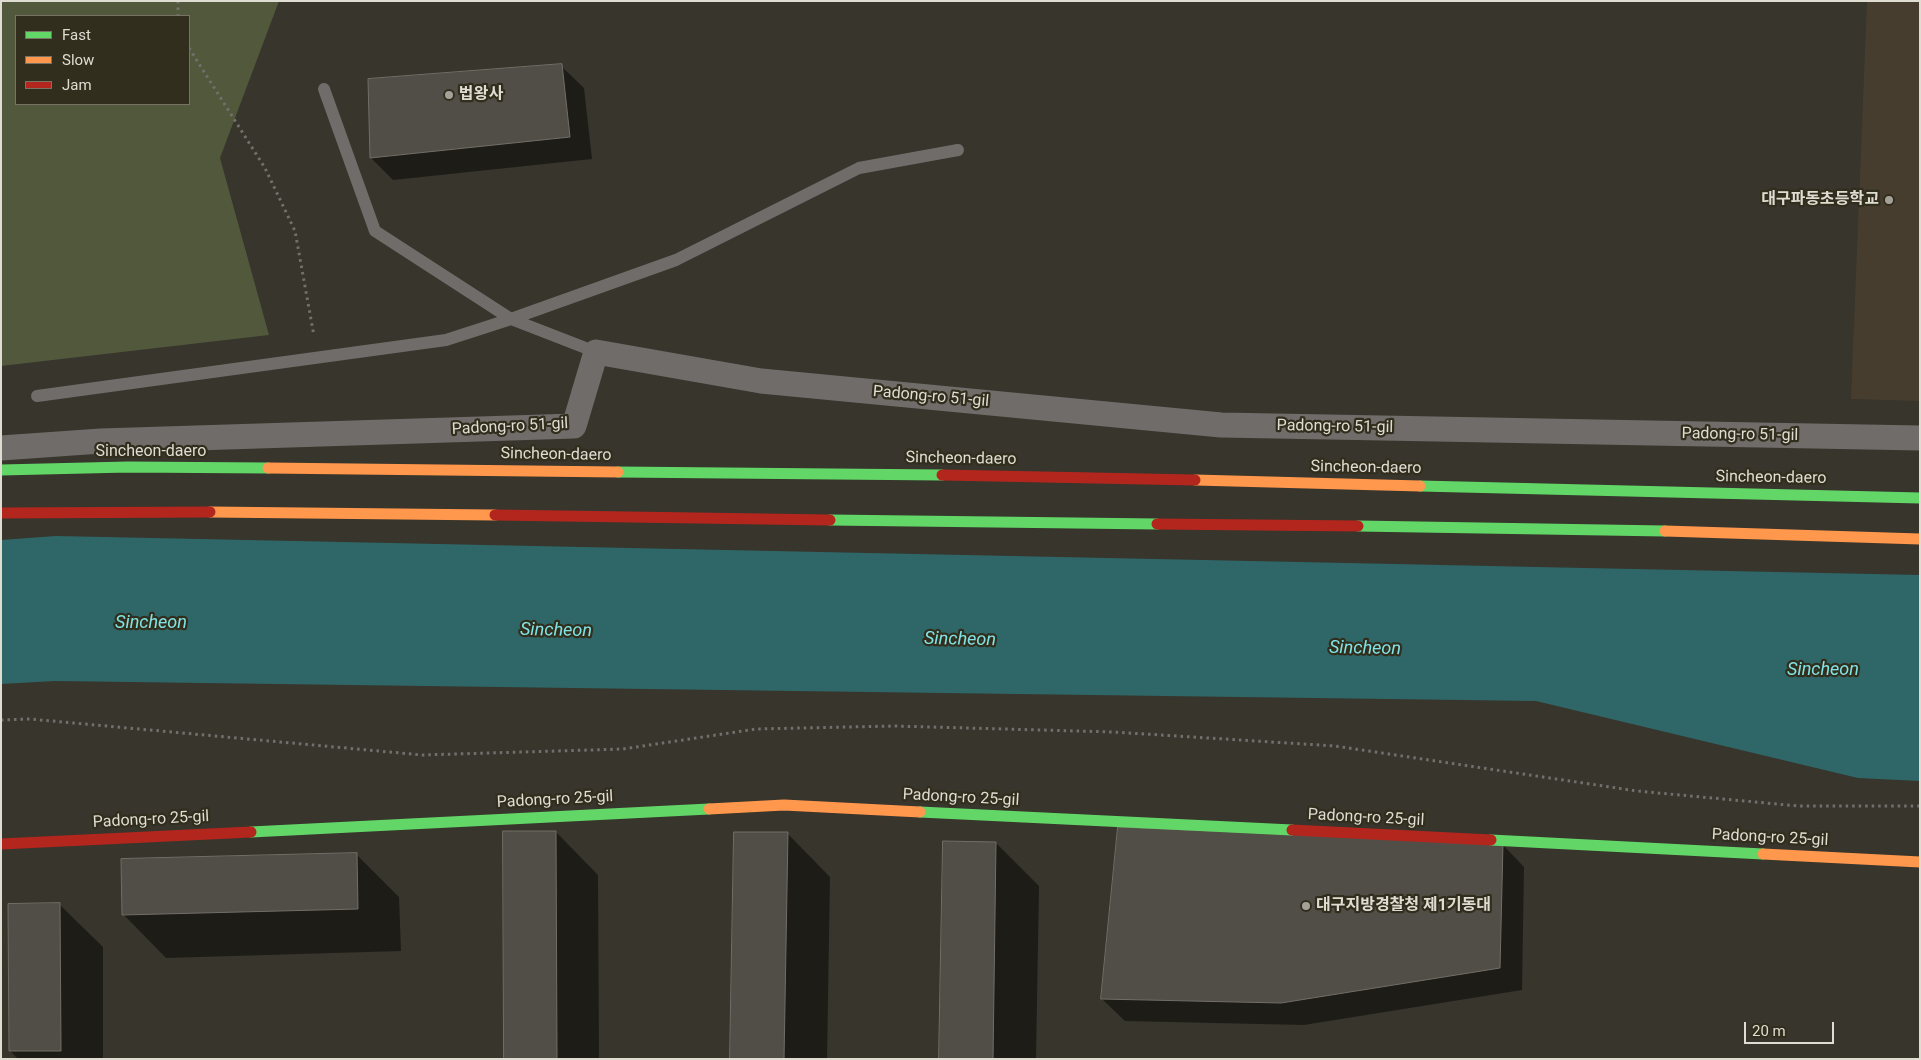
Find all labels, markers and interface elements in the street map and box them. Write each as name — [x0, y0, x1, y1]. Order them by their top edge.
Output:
legend — [15, 15, 190, 105]
text: Fast — [62, 26, 91, 44]
text: Slow — [62, 51, 94, 69]
text: Jam — [62, 76, 92, 94]
place label: 법왕사 — [459, 85, 503, 105]
marker: 법왕사 — [443, 89, 455, 101]
place label: 대구파동초등학교 — [1761, 190, 1879, 210]
marker: 대구파동초등학교 — [1883, 194, 1895, 206]
street label: Padong-ro 51-gil — [872, 382, 990, 412]
street label: Padong-ro 51-gil — [451, 414, 569, 440]
street label: Padong-ro 51-gil — [1277, 416, 1393, 438]
street label: Padong-ro 51-gil — [1682, 424, 1798, 446]
street label: Sincheon-daero — [96, 442, 206, 462]
street label: Sincheon-daero — [500, 444, 612, 466]
street label: Sincheon-daero — [905, 448, 1017, 470]
street label: Sincheon-daero — [1310, 457, 1422, 479]
street label: Sincheon-daero — [1715, 467, 1827, 489]
water label: Sincheon — [115, 612, 187, 634]
water label: Sincheon — [520, 620, 592, 642]
water label: Sincheon — [924, 629, 996, 651]
water label: Sincheon — [1329, 638, 1401, 660]
water label: Sincheon — [1787, 659, 1859, 681]
street label: Padong-ro 25-gil — [902, 785, 1020, 811]
street label: Padong-ro 25-gil — [496, 787, 614, 813]
street label: Padong-ro 25-gil — [1307, 805, 1425, 831]
street label: Padong-ro 25-gil — [92, 807, 210, 833]
street label: Padong-ro 25-gil — [1711, 825, 1829, 851]
place label: 대구지방경찰청 제1기동대 — [1316, 896, 1491, 916]
marker: 대구지방경찰청 제1기동대 — [1300, 900, 1312, 912]
scale bar — [1746, 1012, 1836, 1044]
text: 20 m — [1752, 1022, 1786, 1040]

